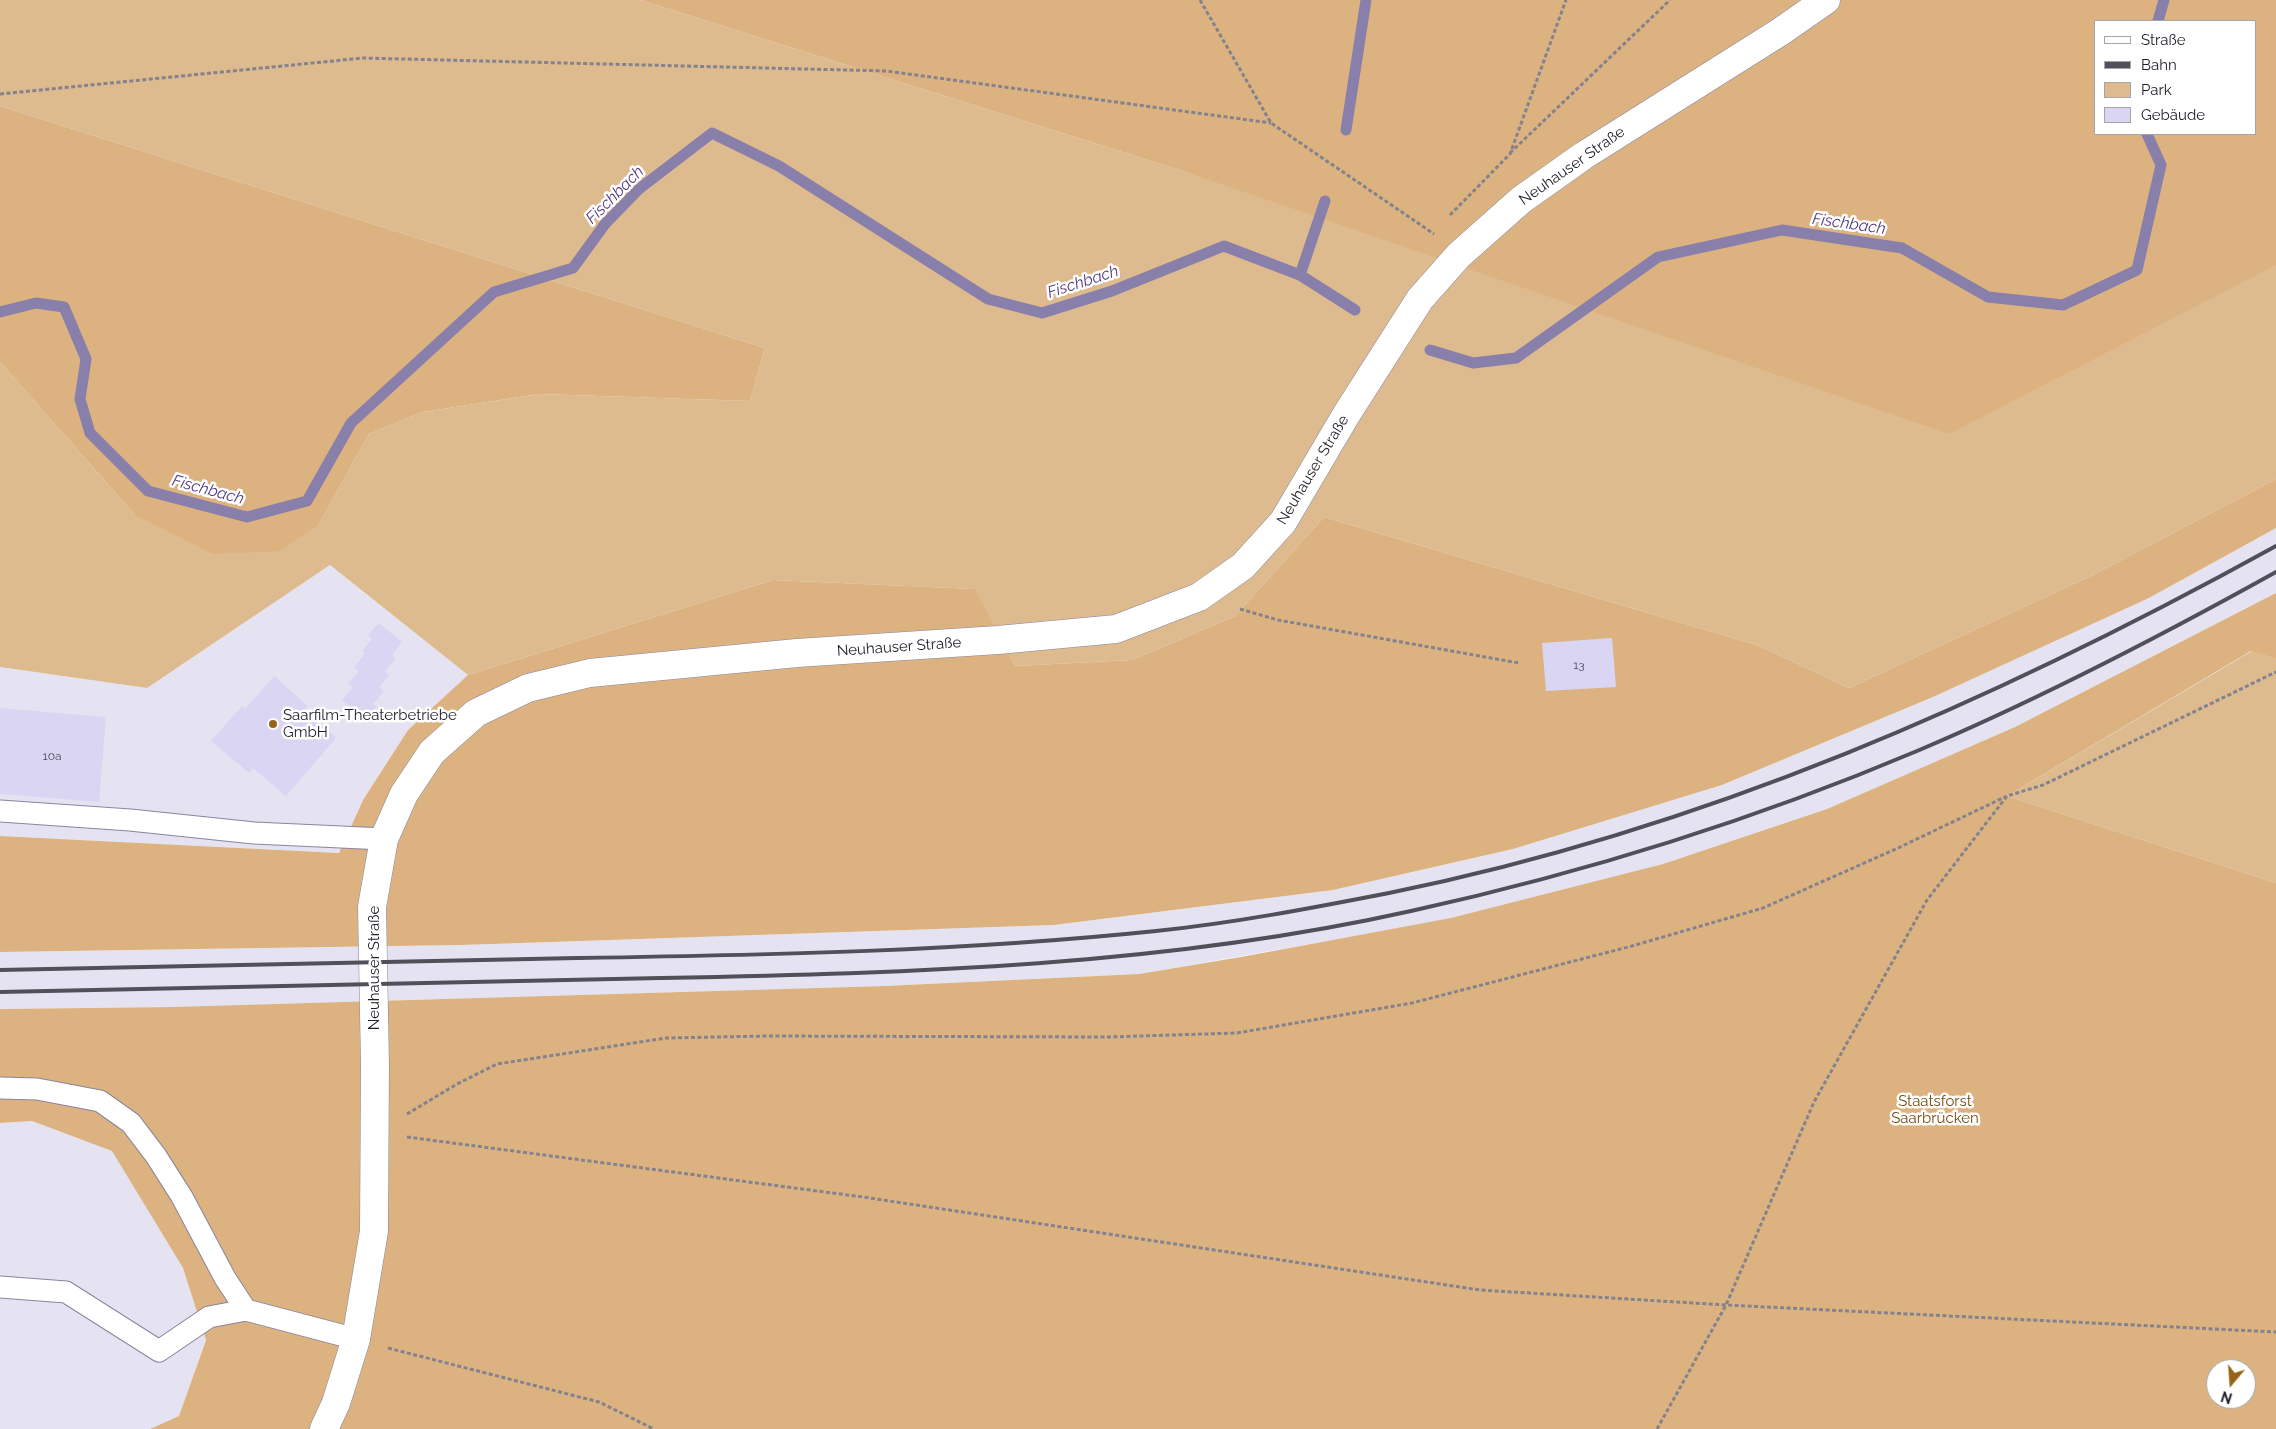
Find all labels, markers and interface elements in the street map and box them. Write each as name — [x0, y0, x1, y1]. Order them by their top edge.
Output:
legend — [2094, 20, 2256, 135]
text: Straße — [2141, 31, 2185, 49]
text: Bahn — [2141, 56, 2177, 74]
text: Park — [2141, 81, 2172, 99]
text: Gebäude — [2141, 106, 2205, 124]
street label: Neuhauser Straße — [1516, 123, 1628, 209]
water label: Fischbach — [582, 162, 648, 228]
water label: Fischbach — [1811, 209, 1887, 239]
water label: Fischbach — [1045, 261, 1121, 303]
street label: Neuhauser Straße — [1273, 412, 1353, 528]
water label: Fischbach — [170, 471, 246, 509]
street label: Neuhauser Straße — [836, 634, 962, 660]
house number: 13 — [1573, 658, 1585, 672]
place label: Saarfilm-Theaterbetriebe GmbH — [283, 706, 457, 741]
marker: Saarfilm-Theaterbetriebe GmbH — [267, 718, 279, 730]
house number: 10a — [42, 749, 62, 763]
street label: Neuhauser Straße — [365, 906, 383, 1030]
park label: Staatsforst Saarbrücken — [1891, 1092, 1979, 1127]
north arrow — [2206, 1359, 2256, 1409]
text: N — [2219, 1388, 2234, 1407]

